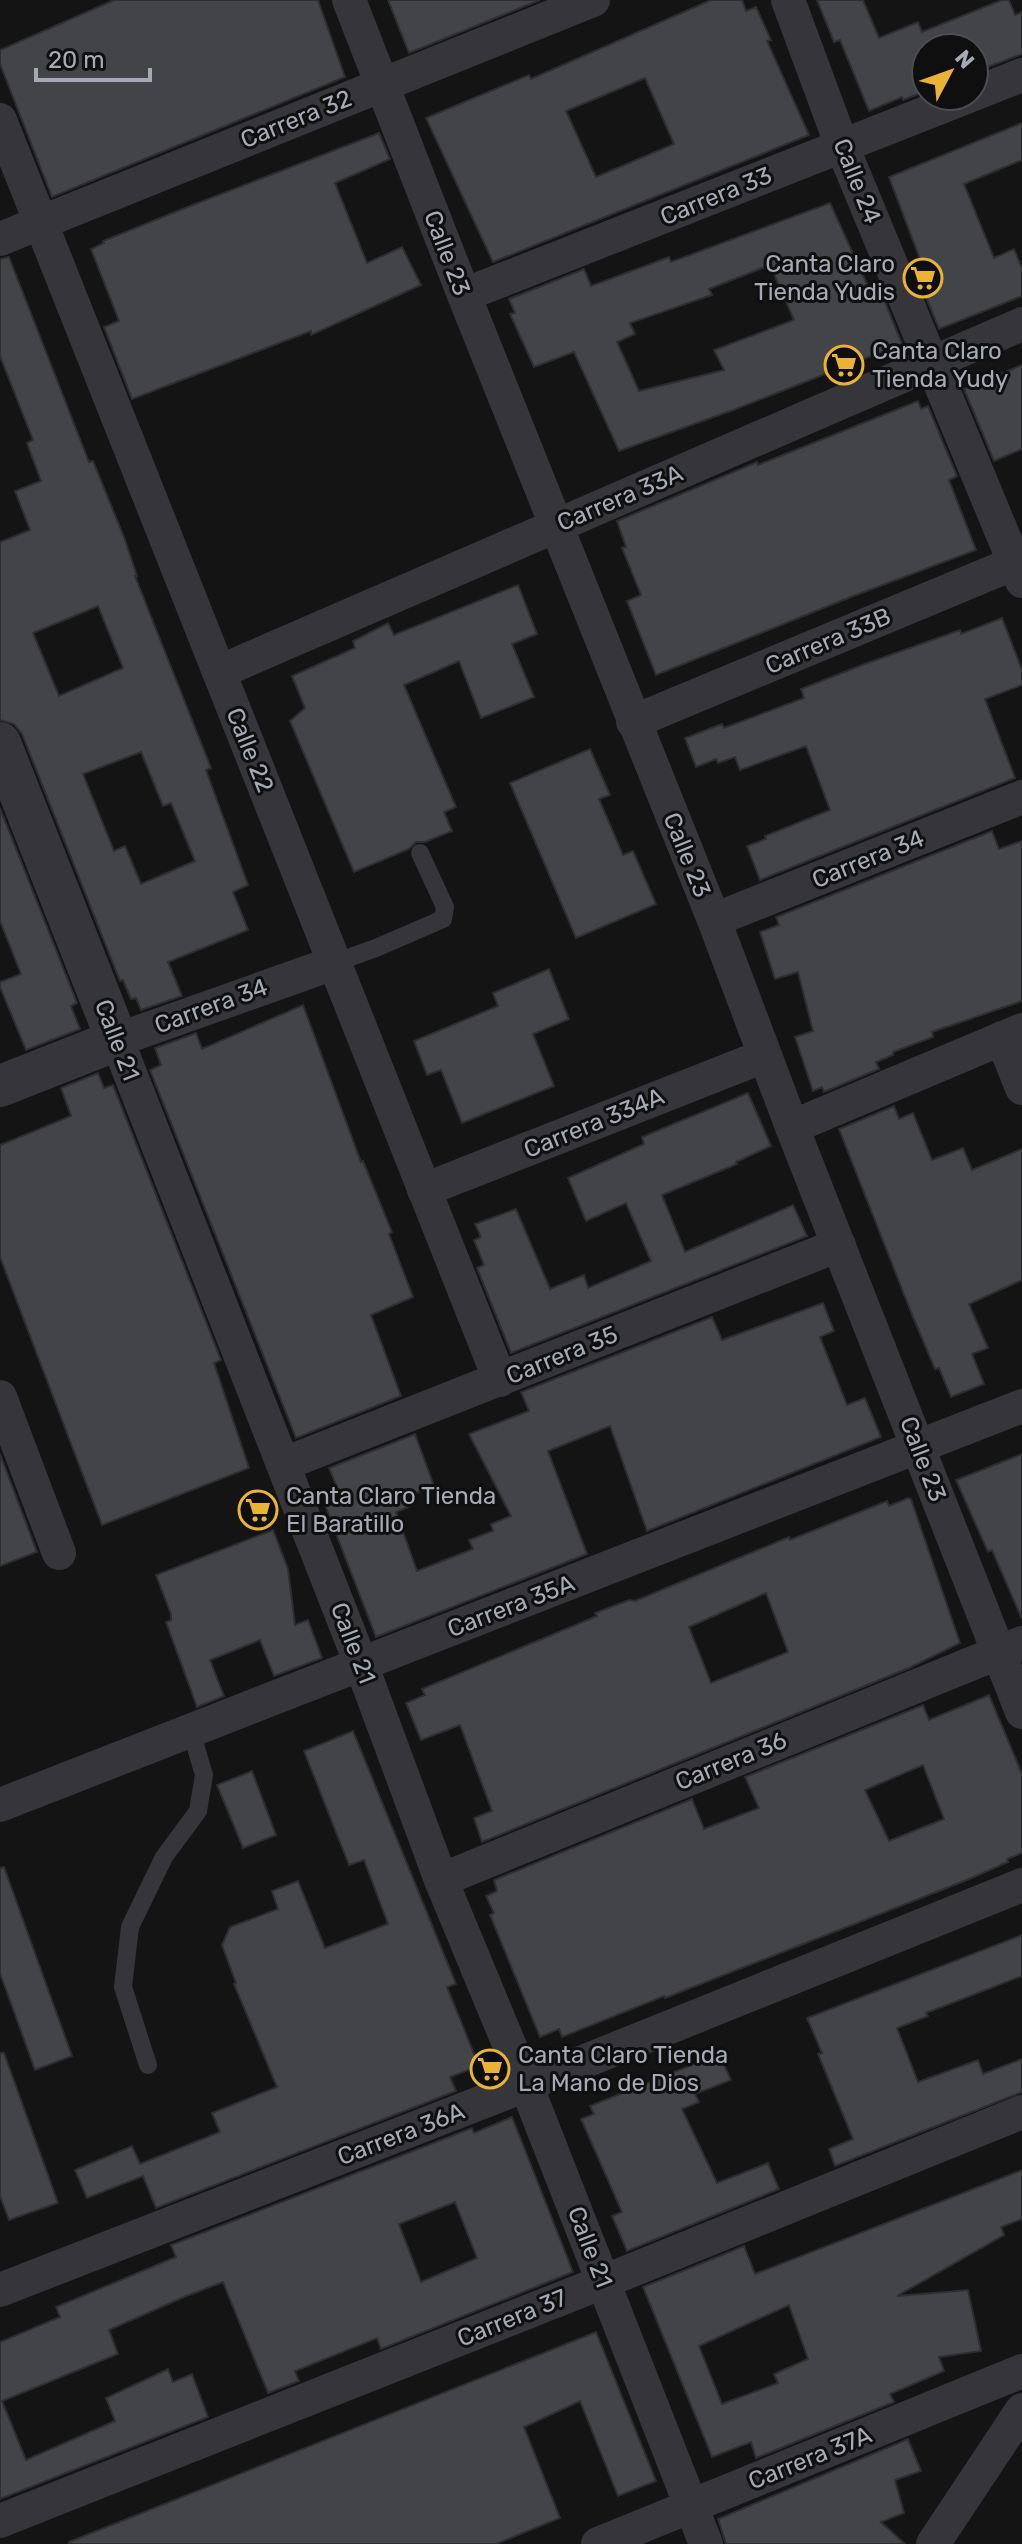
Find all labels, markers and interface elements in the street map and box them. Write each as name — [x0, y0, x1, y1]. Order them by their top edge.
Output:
scale bar — [36, 32, 150, 82]
north arrow — [910, 32, 990, 112]
text: N — [949, 44, 980, 74]
text: 20 m — [48, 46, 105, 74]
street label: Carrera 32 — [236, 84, 356, 154]
street label: Calle 24 — [827, 135, 887, 228]
street label: Carrera 33 — [656, 161, 776, 231]
street label: Calle 23 — [418, 207, 476, 299]
place label: Canta Claro Tienda Yudis — [754, 250, 895, 306]
supermarket icon: Canta Claro Tienda Yudis — [902, 257, 944, 299]
place label: Canta Claro Tienda Yudy — [872, 337, 1008, 393]
supermarket icon: Canta Claro Tienda Yudy — [823, 344, 865, 386]
street label: Carrera 33A — [553, 459, 687, 537]
street label: Carrera 33B — [761, 602, 895, 680]
street label: Calle 22 — [220, 704, 280, 796]
street label: Calle 23 — [657, 809, 717, 901]
street label: Carrera 34 — [808, 824, 928, 894]
street label: Carrera 34 — [151, 973, 271, 1039]
street label: Calle 21 — [89, 996, 145, 1084]
street label: Carrera 334A — [520, 1082, 668, 1164]
street label: Carrera 35 — [502, 1320, 622, 1390]
street label: Calle 23 — [894, 1413, 952, 1505]
place label: Canta Claro Tienda El Baratillo — [286, 1482, 496, 1538]
supermarket icon: Canta Claro Tienda El Baratillo — [237, 1489, 279, 1531]
street label: Carrera 35A — [444, 1569, 578, 1643]
street label: Calle 21 — [325, 1599, 381, 1687]
street label: Carrera 36 — [671, 1726, 791, 1796]
place label: Canta Claro Tienda La Mano de Dios — [518, 2041, 728, 2097]
supermarket icon: Canta Claro Tienda La Mano de Dios — [469, 2048, 511, 2090]
street label: Carrera 36A — [334, 2097, 468, 2171]
street label: Calle 21 — [562, 2203, 618, 2291]
street label: Carrera 37 — [453, 2283, 571, 2353]
street label: Carrera 37A — [744, 2421, 876, 2495]

